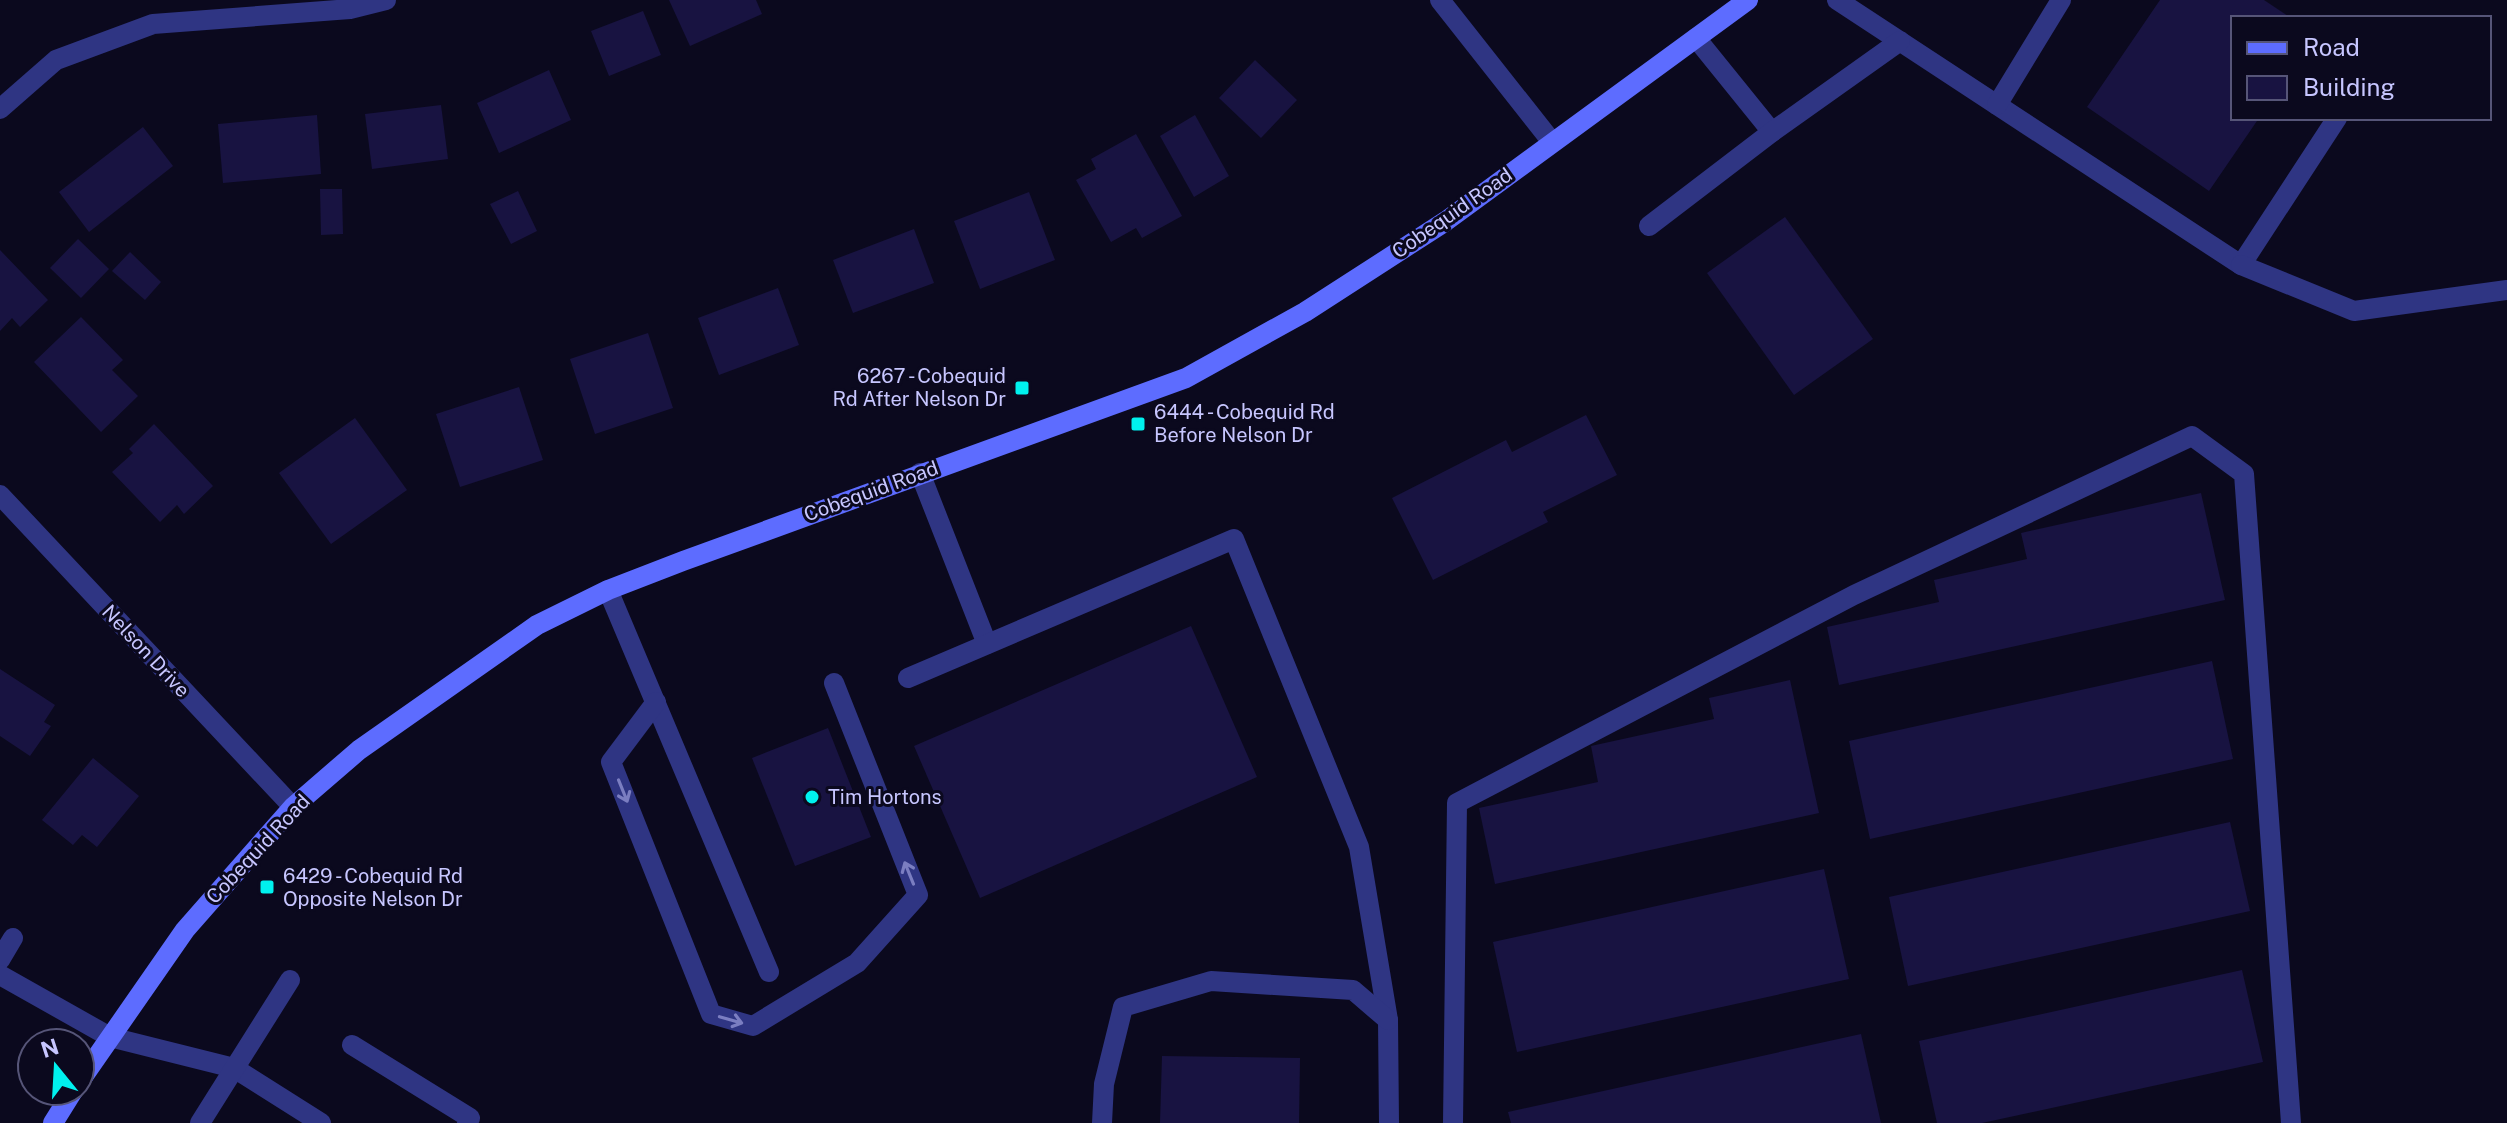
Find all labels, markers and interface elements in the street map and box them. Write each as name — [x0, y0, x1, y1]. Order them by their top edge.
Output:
legend — [2231, 16, 2491, 120]
text: Road — [2303, 33, 2360, 61]
text: Building — [2303, 73, 2395, 101]
street label: Cobequid Road — [1387, 163, 1517, 263]
place label: 6267 - Cobequid Rd After Nelson Dr — [832, 364, 1006, 411]
marker: 6267 - Cobequid Rd After Nelson Dr — [1013, 379, 1031, 397]
place label: 6444 - Cobequid Rd Before Nelson Dr — [1154, 400, 1335, 447]
marker: 6444 - Cobequid Rd Before Nelson Dr — [1129, 415, 1147, 433]
street label: Cobequid Road — [801, 456, 941, 526]
street label: Nelson Drive — [97, 600, 195, 702]
one-way arrow — [617, 778, 631, 803]
place label: Tim Hortons — [828, 785, 942, 809]
marker: Tim Hortons — [803, 788, 821, 806]
street label: Cobequid Road — [201, 789, 315, 909]
one-way arrow — [901, 861, 915, 886]
place label: 6429 - Cobequid Rd Opposite Nelson Dr — [283, 864, 463, 911]
marker: 6429 - Cobequid Rd Opposite Nelson Dr — [258, 878, 276, 896]
one-way arrow — [717, 1013, 743, 1028]
north arrow — [16, 1027, 96, 1107]
text: N — [38, 1033, 62, 1063]

